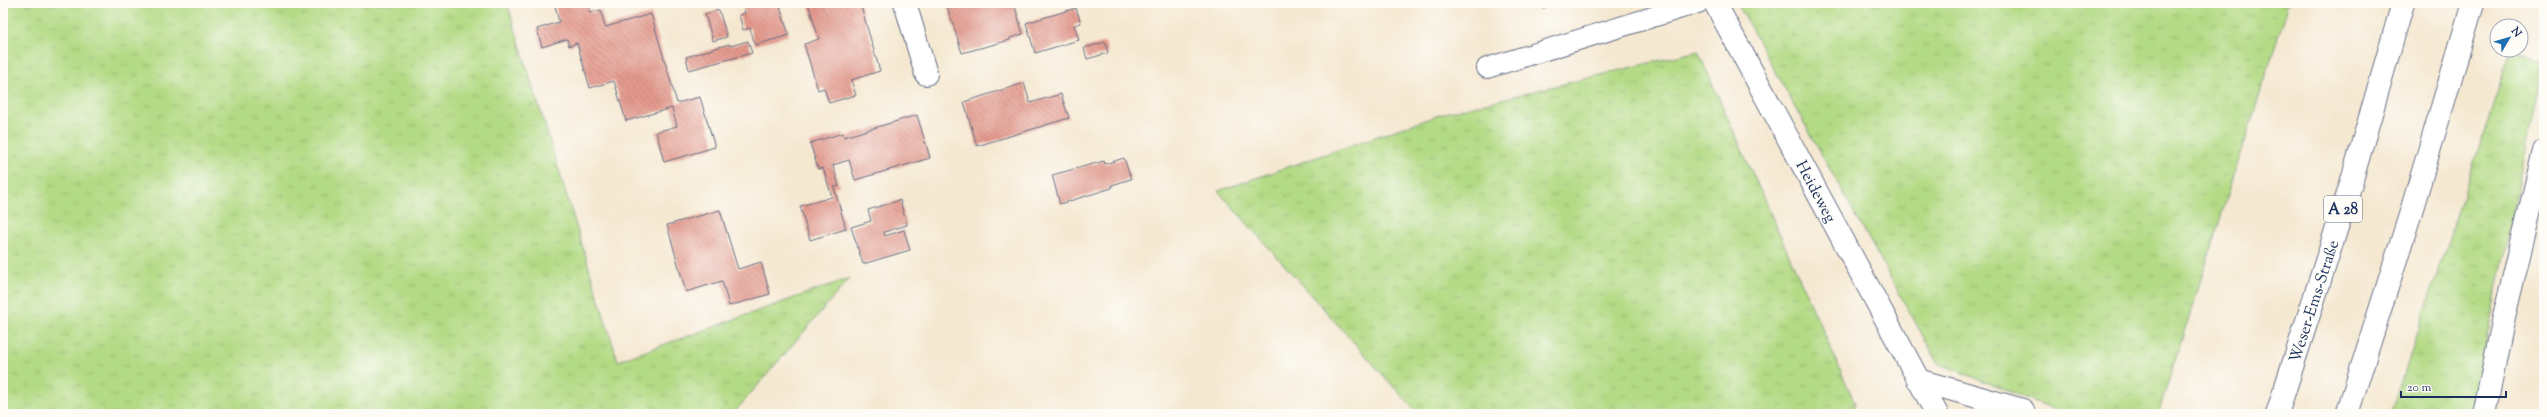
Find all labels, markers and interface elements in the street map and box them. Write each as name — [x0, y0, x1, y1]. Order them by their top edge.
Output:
north arrow — [2489, 18, 2529, 58]
text: N — [2506, 23, 2525, 41]
street label: Heideweg — [1789, 157, 1841, 228]
road number: A 28 — [2324, 196, 2362, 222]
street label: Weser-Ems-Straße — [2285, 237, 2346, 366]
scale bar — [2401, 373, 2506, 399]
text: 20 m — [2407, 379, 2432, 397]

